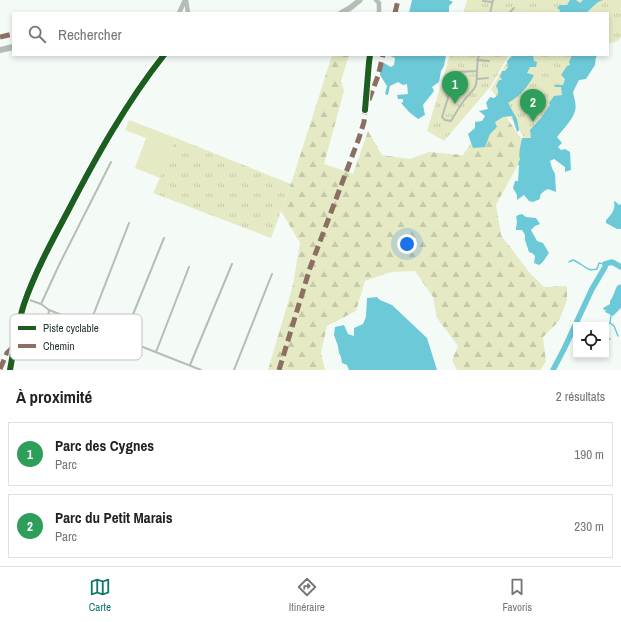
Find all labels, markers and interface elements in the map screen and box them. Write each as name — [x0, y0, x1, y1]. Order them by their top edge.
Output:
search box — [12, 12, 609, 56]
icon: search — [26, 23, 48, 45]
text: Rechercher — [58, 24, 122, 45]
pin: 1 — [442, 71, 468, 104]
pin: 2 — [520, 89, 546, 122]
your location — [397, 234, 417, 254]
legend — [10, 314, 142, 360]
text: Piste cyclable — [43, 321, 99, 335]
map controls — [573, 322, 609, 358]
button: locate — [573, 322, 609, 358]
text: Chemin — [43, 339, 75, 353]
text: À proximité — [16, 385, 92, 408]
text: 2 résultats — [556, 388, 605, 405]
text: Parc des Cygnes — [55, 435, 154, 456]
text: 1 — [27, 446, 33, 463]
text: 190 m — [574, 446, 604, 463]
text: Parc — [55, 456, 77, 473]
text: Parc du Petit Marais — [55, 507, 173, 528]
text: 2 — [27, 518, 33, 535]
text: 230 m — [574, 518, 604, 535]
text: Parc — [55, 528, 77, 545]
tab: Carte — [89, 576, 111, 614]
tab: Itinéraire — [289, 576, 325, 614]
tab: Favoris — [502, 576, 532, 614]

